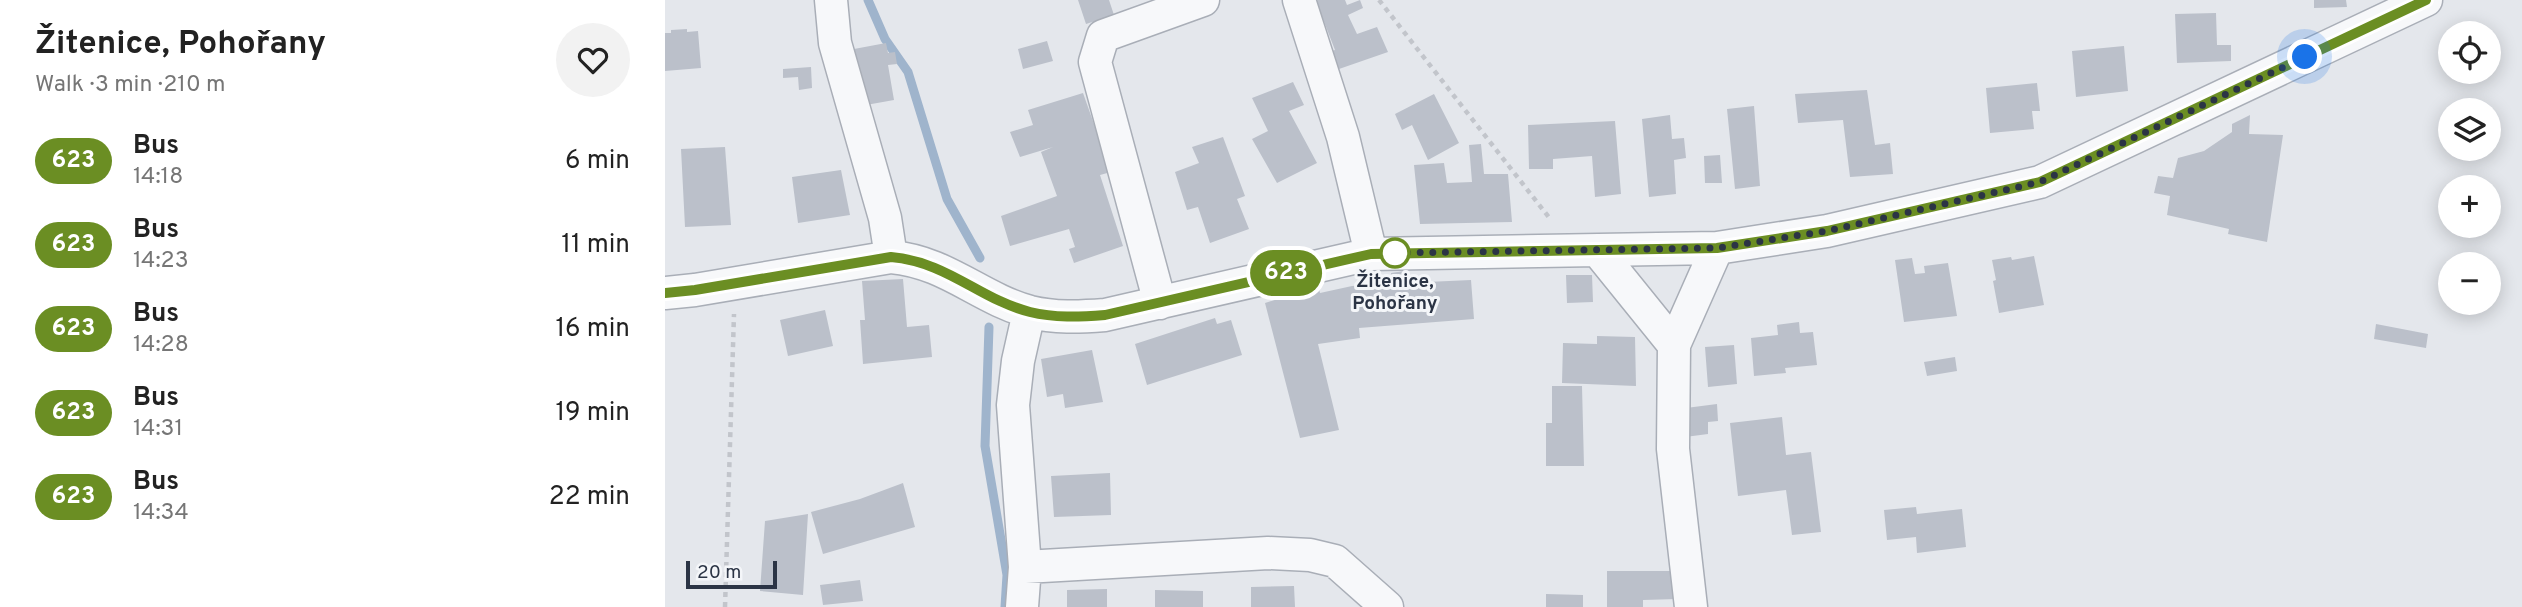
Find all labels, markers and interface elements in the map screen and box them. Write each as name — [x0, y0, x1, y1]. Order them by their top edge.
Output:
map controls — [2438, 21, 2501, 315]
button: locate — [2438, 21, 2501, 84]
button: heart — [556, 23, 630, 97]
text: Žitenice, Pohořany — [35, 24, 326, 66]
your location — [2287, 39, 2322, 74]
text: Walk · 3 min · 210 m — [35, 71, 226, 100]
button: layers — [2438, 98, 2501, 161]
text: Bus — [133, 130, 179, 163]
text: 6 min — [565, 145, 630, 178]
text: 623 — [52, 146, 95, 176]
text: 14:18 — [133, 163, 183, 192]
button: + — [2438, 175, 2501, 238]
text: Bus — [133, 214, 179, 247]
text: 11 min — [561, 229, 630, 262]
text: 623 — [52, 230, 95, 260]
marker: Žitenice, Pohořany — [1380, 238, 1410, 268]
text: 14:23 — [133, 247, 189, 276]
line badge: 623 — [1246, 250, 1326, 296]
button: − — [2438, 252, 2501, 315]
text: 623 — [1264, 258, 1308, 288]
place label: Žitenice, Pohořany — [1352, 269, 1438, 316]
text: Bus — [133, 298, 179, 331]
text: 16 min — [555, 313, 630, 346]
text: 623 — [52, 314, 95, 344]
text: 14:28 — [133, 331, 189, 360]
text: Bus — [133, 382, 179, 415]
text: 19 min — [555, 397, 630, 430]
text: 623 — [52, 398, 95, 428]
text: 14:31 — [133, 415, 183, 444]
text: Bus — [133, 466, 179, 499]
text: 22 min — [549, 481, 630, 514]
text: 623 — [52, 482, 95, 512]
text: 14:34 — [133, 499, 189, 528]
scale bar — [686, 558, 777, 590]
text: 20 m — [697, 561, 741, 585]

